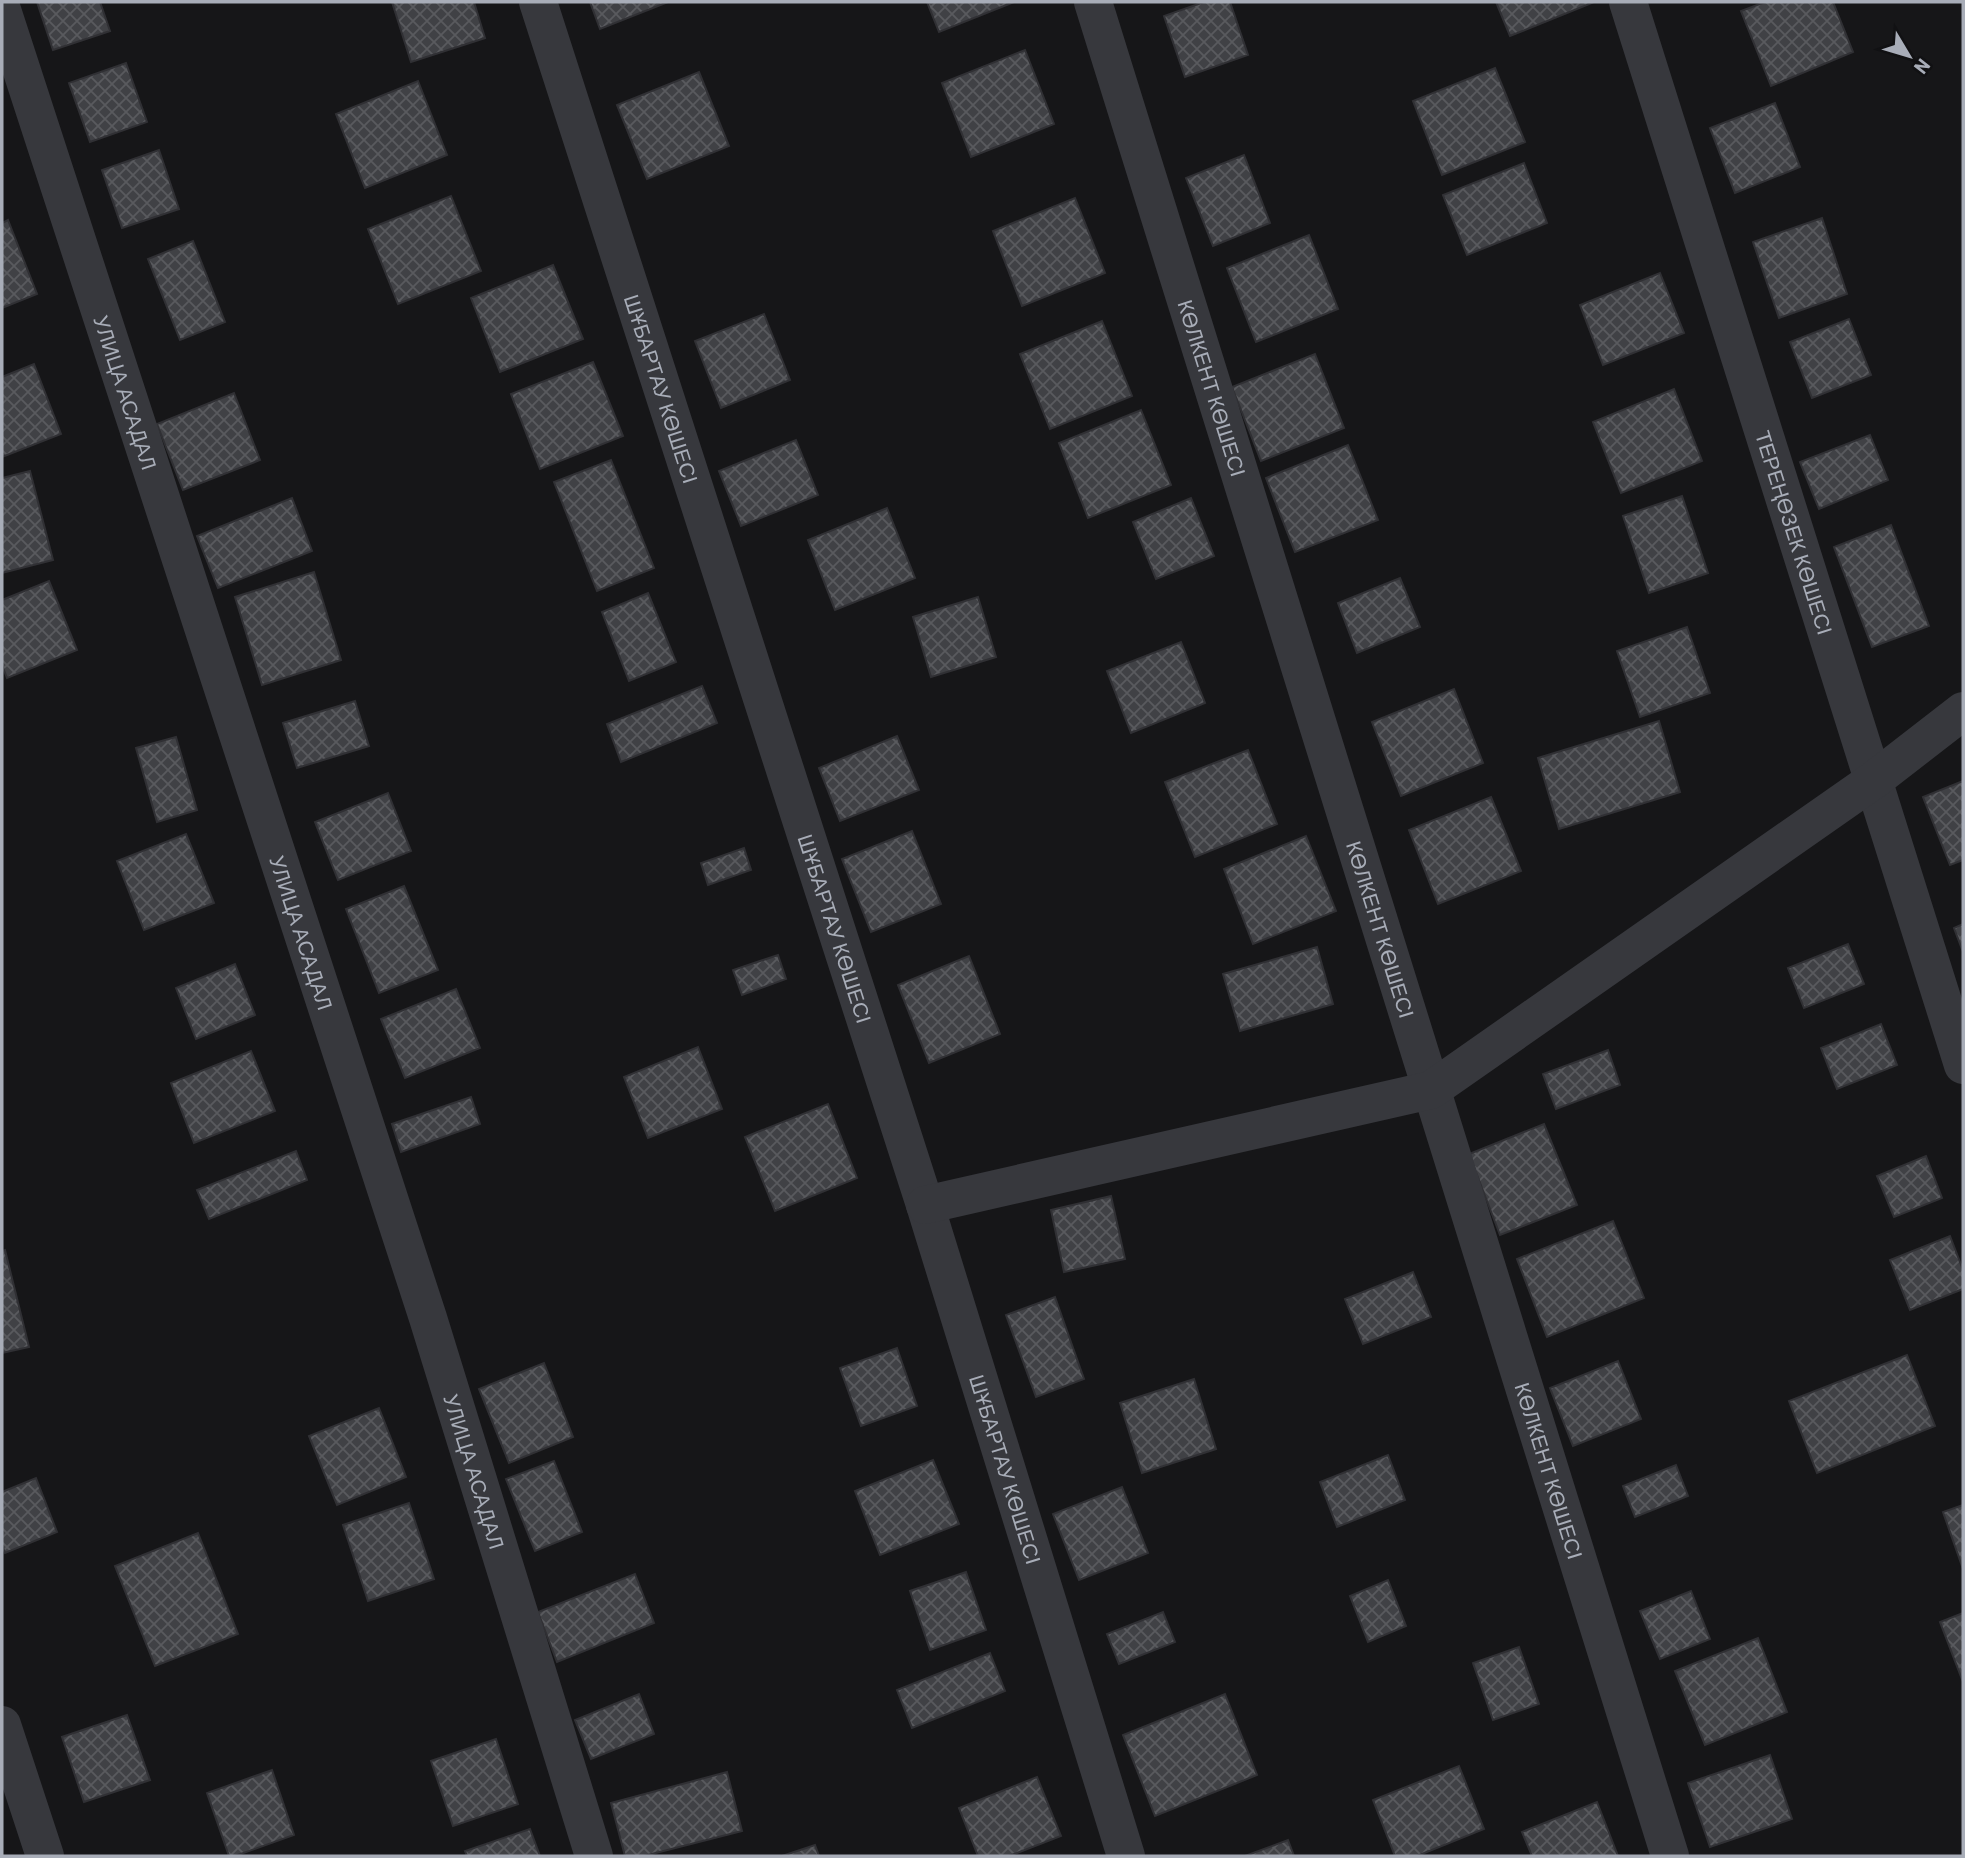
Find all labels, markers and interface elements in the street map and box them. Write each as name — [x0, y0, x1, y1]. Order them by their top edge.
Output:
north arrow — [1874, 21, 1944, 91]
text: N — [1910, 55, 1936, 79]
street label: ШҰБАРТАУ КӨШЕСІ — [620, 291, 704, 486]
street label: КӨЛКЕНТ КӨШЕСІ — [1174, 296, 1252, 479]
street label: УЛИЦА АСАДАЛ — [90, 312, 163, 473]
street label: ТЕРЕҢӨЗЕК КӨШЕСІ — [1751, 427, 1839, 637]
street label: ШҰБАРТАУ КӨШЕСІ — [794, 831, 878, 1026]
street label: КӨЛКЕНТ КӨШЕСІ — [1342, 838, 1421, 1021]
street label: УЛИЦА АСАДАЛ — [266, 852, 339, 1013]
street label: ШҰБАРТАУ КӨШЕСІ — [966, 1371, 1048, 1567]
street label: КӨЛКЕНТ КӨШЕСІ — [1511, 1379, 1589, 1562]
street label: УЛИЦА АСАДАЛ — [440, 1391, 511, 1552]

